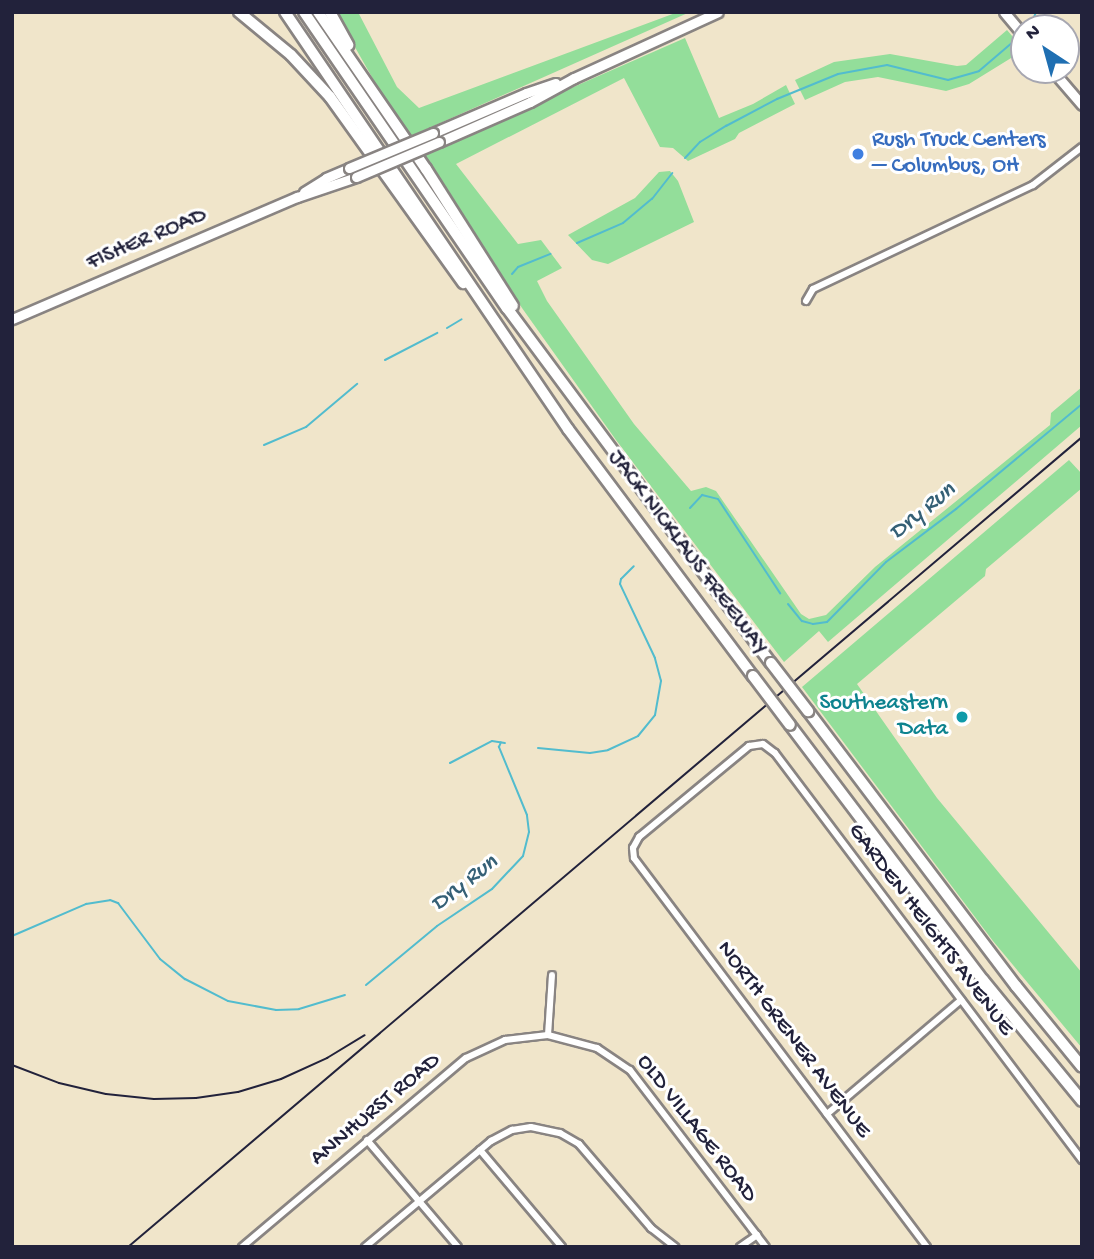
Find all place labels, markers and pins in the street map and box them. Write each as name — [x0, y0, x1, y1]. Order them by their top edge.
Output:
place label: Rush Truck Centers – Columbus, OH — [872, 127, 1046, 181]
marker: Rush Truck Centers – Columbus, OH — [850, 146, 866, 162]
place label: Southeastern Data — [819, 690, 948, 744]
marker: Southeastern Data — [954, 709, 970, 725]

